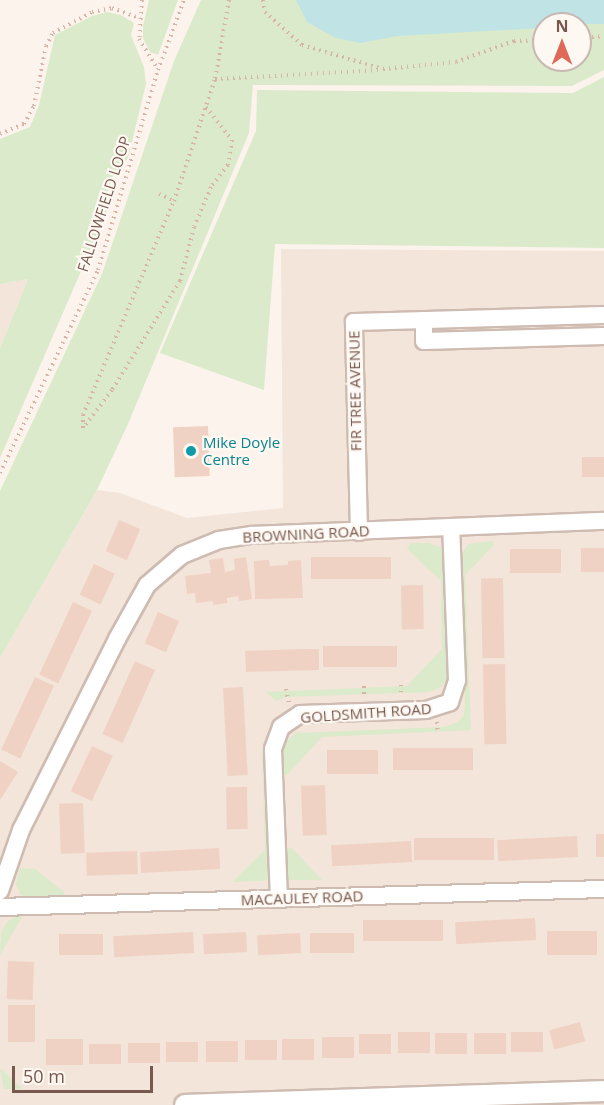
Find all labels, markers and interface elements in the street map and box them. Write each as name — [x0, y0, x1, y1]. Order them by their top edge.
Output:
north arrow — [532, 12, 592, 72]
text: N — [555, 15, 569, 37]
street label: FALLOWFIELD LOOP — [74, 134, 134, 274]
street label: FIR TREE AVENUE — [345, 331, 365, 451]
place label: Mike Doyle Centre — [203, 433, 280, 468]
marker: Mike Doyle Centre — [184, 444, 198, 458]
street label: BROWNING ROAD — [242, 522, 370, 546]
street label: GOLDSMITH ROAD — [300, 699, 432, 727]
street label: MACAULEY ROAD — [240, 887, 364, 909]
scale bar — [15, 1054, 156, 1092]
text: 50 m — [23, 1064, 65, 1088]

